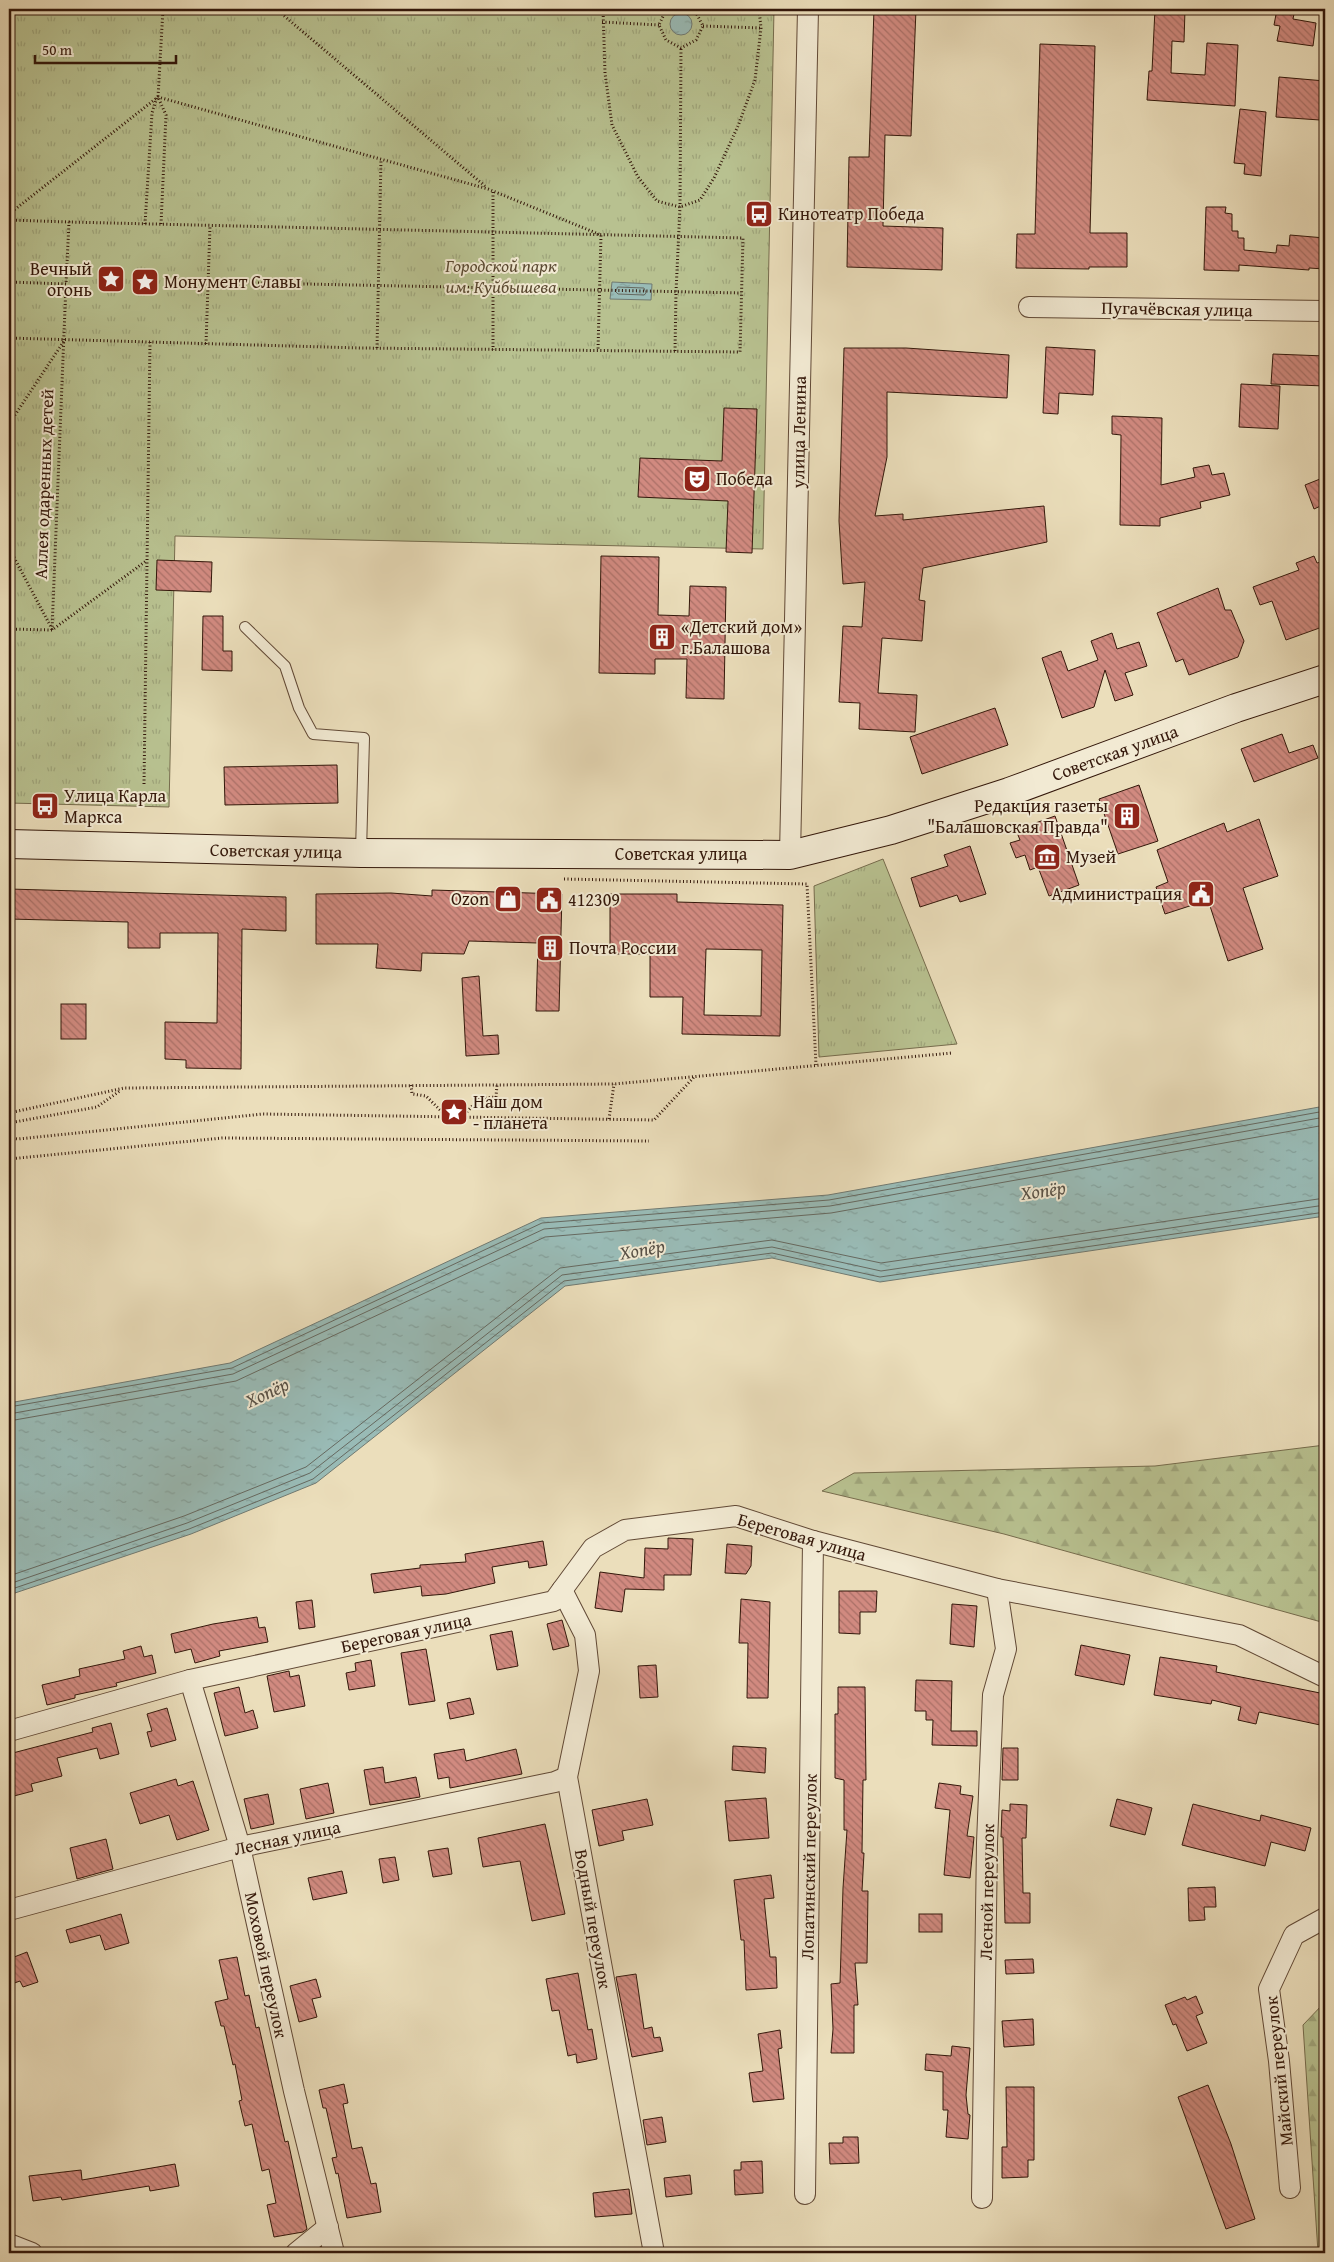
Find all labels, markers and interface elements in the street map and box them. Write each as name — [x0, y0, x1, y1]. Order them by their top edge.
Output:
scale bar — [35, 32, 176, 64]
text: 50 m — [42, 39, 73, 60]
bus stop icon: Кинотеатр Победа — [744, 199, 774, 229]
place label: Кинотеатр Победа — [778, 200, 925, 227]
park label: Городской парк им. Куйбышева — [444, 252, 557, 300]
place label: Вечный огонь — [30, 255, 92, 303]
place icon: Вечный огонь — [96, 264, 126, 294]
place icon: Монумент Славы — [130, 267, 160, 297]
place label: Монумент Славы — [164, 268, 301, 295]
street label: Пугачёвская улица — [1101, 294, 1253, 323]
street label: улица Ленина — [784, 375, 813, 490]
street label: Аллея одаренных детей — [27, 388, 60, 580]
theatre icon: Победа — [682, 464, 712, 494]
place label: Победа — [716, 465, 773, 492]
place label: «Детский дом» г.Балашова — [681, 613, 802, 661]
building icon: «Детский дом» г.Балашова — [647, 622, 677, 652]
street label: Советская улица — [1048, 717, 1182, 788]
place label: Улица Карла Маркса — [64, 782, 167, 830]
bus stop icon: Улица Карла Маркса — [30, 791, 60, 821]
place label: Редакция газеты "Балашовская Правда" — [927, 792, 1108, 840]
building icon: Редакция газеты "Балашовская Правда" — [1112, 801, 1142, 831]
street label: Советская улица — [210, 836, 343, 865]
street label: Советская улица — [615, 840, 748, 867]
museum icon: Музей — [1032, 842, 1062, 872]
place label: Музей — [1066, 843, 1117, 870]
public building icon: Администрация — [1186, 879, 1216, 909]
place label: Администрация — [1052, 880, 1182, 907]
shop icon: Ozon — [493, 884, 523, 914]
place label: Ozon — [451, 885, 489, 912]
public building icon: 412309 — [534, 885, 564, 915]
place label: 412309 — [568, 886, 620, 913]
building icon: Почта России — [535, 933, 565, 963]
place label: Почта России — [569, 934, 677, 961]
place label: Наш дом - планета — [473, 1088, 548, 1136]
place icon: Наш дом - планета — [439, 1097, 469, 1127]
water label: Хопёр — [1018, 1173, 1068, 1207]
water label: Хопёр — [616, 1231, 667, 1267]
water label: Хопёр — [240, 1370, 294, 1415]
street label: Береговая улица — [735, 1505, 870, 1568]
street label: Береговая улица — [338, 1605, 474, 1660]
street label: Лопатинский переулок — [793, 1773, 824, 1960]
street label: Лесная улица — [231, 1813, 343, 1862]
street label: Лесной переулок — [972, 1823, 1001, 1961]
street label: Водный переулок — [568, 1847, 619, 1991]
street label: Моховой переулок — [238, 1889, 295, 2041]
street label: Майский переулок — [1257, 1994, 1300, 2147]

